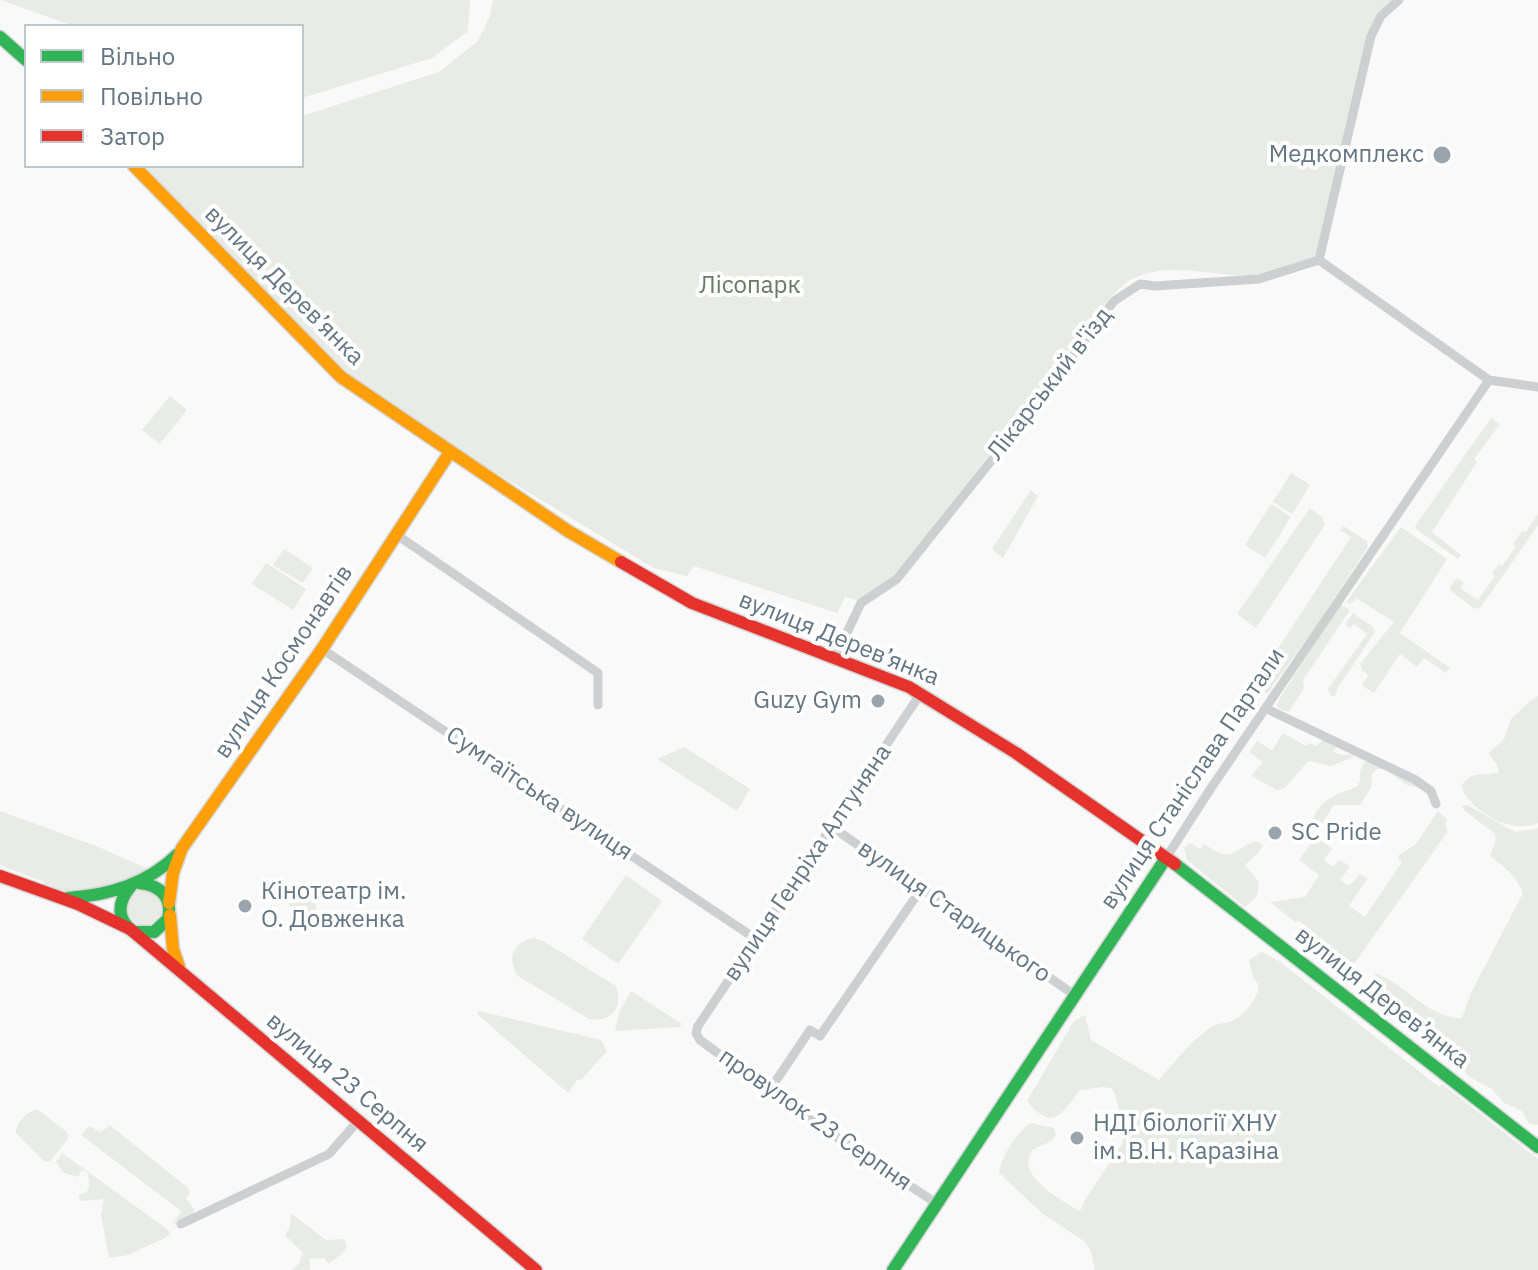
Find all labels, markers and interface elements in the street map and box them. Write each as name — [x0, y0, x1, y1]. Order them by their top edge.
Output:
legend — [24, 24, 304, 168]
text: Вільно — [100, 40, 175, 72]
text: Повільно — [100, 80, 203, 112]
text: Затор — [100, 120, 165, 152]
place label: Медкомплекс — [1269, 141, 1424, 169]
marker: Медкомплекс — [1431, 144, 1453, 166]
street label: вулиця Дерев’янка — [198, 200, 370, 372]
park label: Лісопарк — [699, 272, 801, 300]
street label: Лікарський в'їзд — [981, 302, 1119, 466]
street label: вулиця Космонавтів — [209, 560, 359, 764]
street label: вулиця Дерев’янка — [735, 586, 943, 692]
street label: вулиця Станіслава Партали — [1095, 643, 1291, 915]
place label: Guzy Gym — [753, 687, 862, 715]
marker: Guzy Gym — [869, 692, 887, 710]
street label: Сумгаїтська вулиця — [440, 721, 638, 867]
street label: вулиця Генріха Алтуняна — [718, 739, 898, 987]
place label: SC Pride — [1291, 819, 1382, 847]
marker: SC Pride — [1266, 824, 1284, 842]
street label: вулиця Старицького — [852, 835, 1056, 989]
place label: Кінотеатр ім. О. Довженка — [261, 878, 407, 934]
marker: Кінотеатр ім. О. Довженка — [236, 897, 254, 915]
street label: вулиця Дерев’янка — [1289, 921, 1475, 1075]
street label: вулиця 23 Серпня — [260, 1007, 434, 1159]
street label: провулок 23 Серпня — [713, 1043, 917, 1197]
place label: НДІ біології ХНУ ім. В.Н. Каразіна — [1093, 1110, 1279, 1166]
marker: НДІ біології ХНУ ім. В.Н. Каразіна — [1068, 1129, 1086, 1147]

